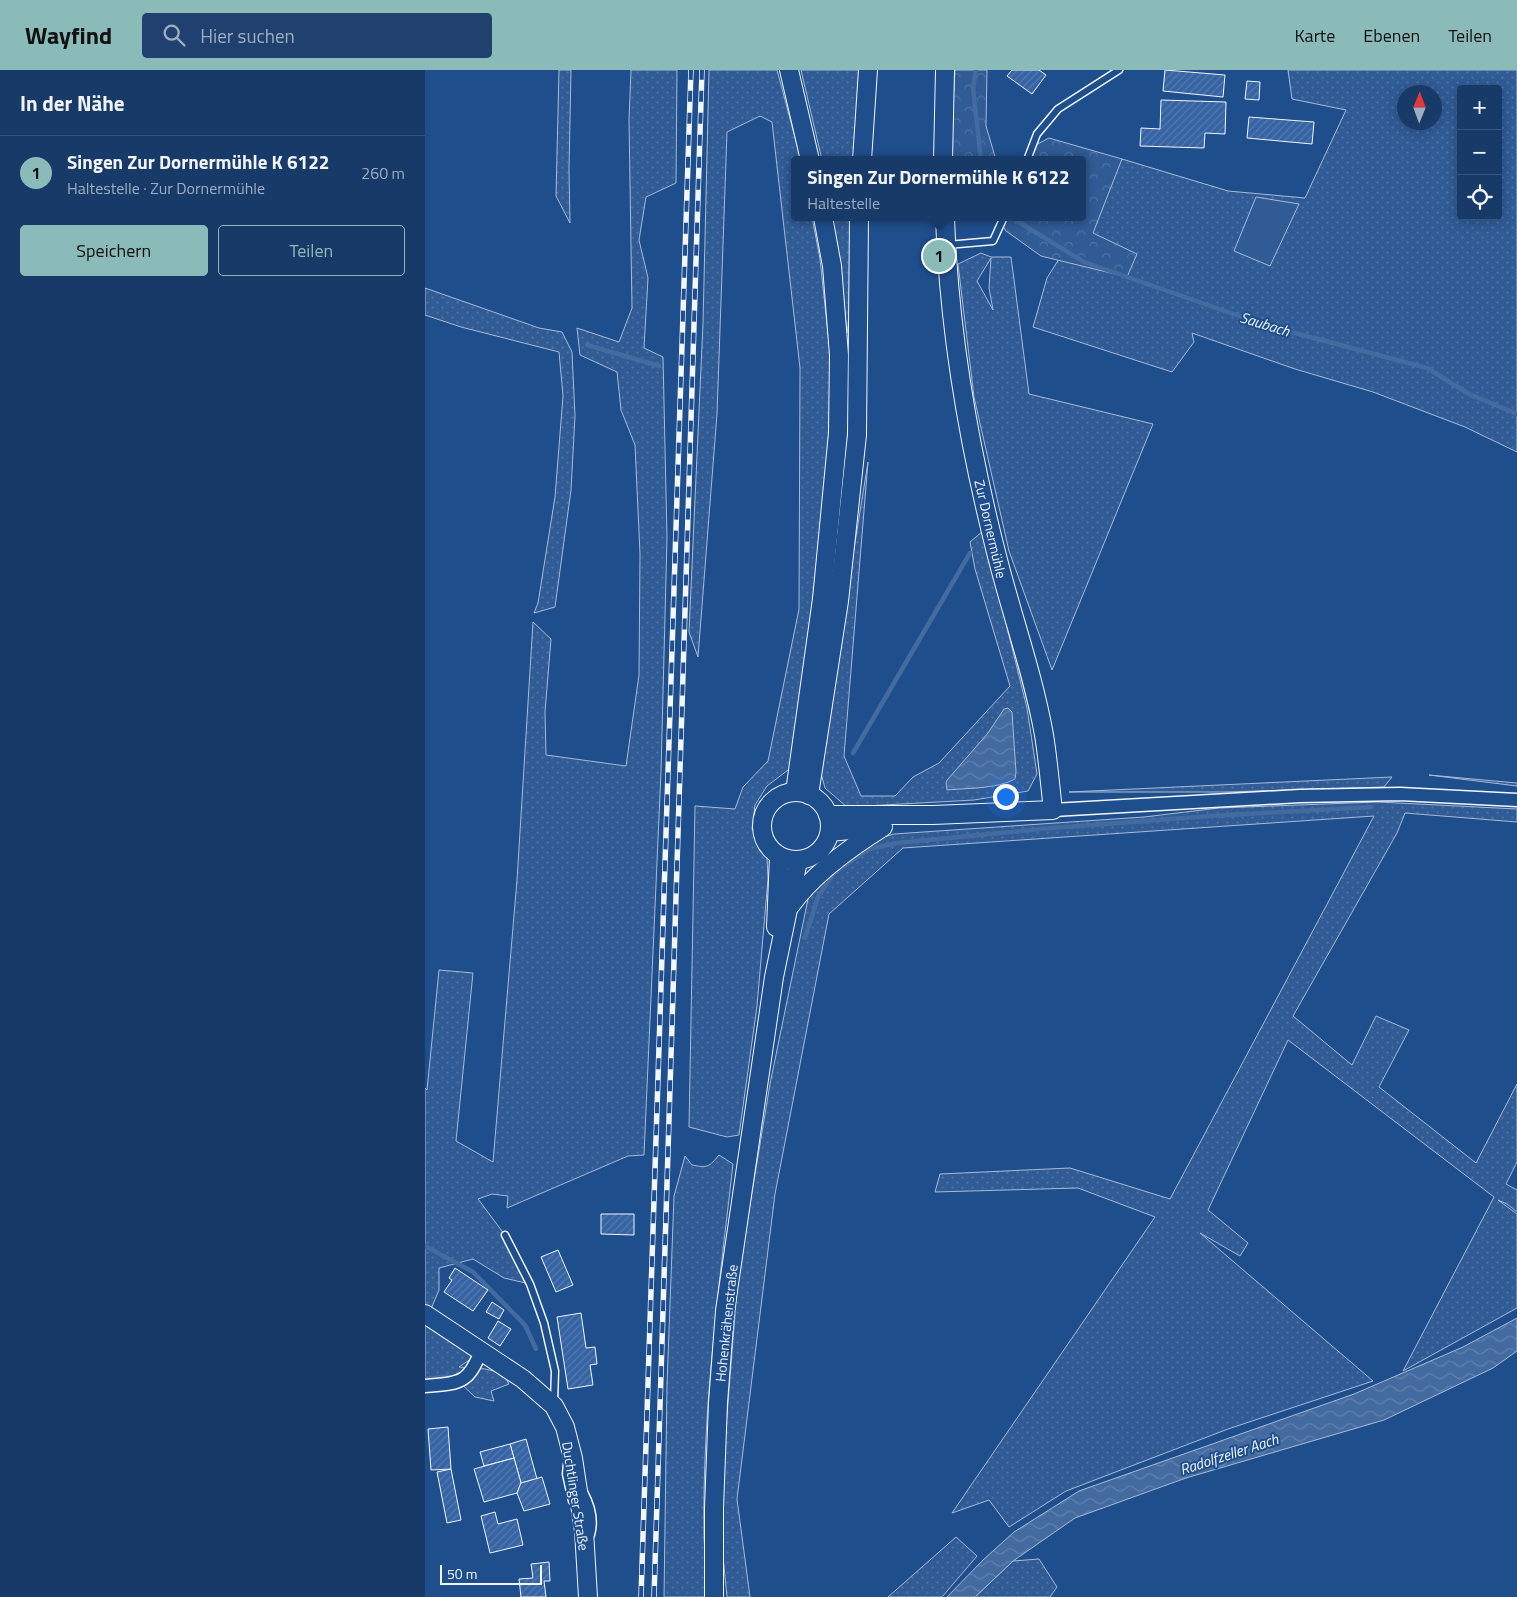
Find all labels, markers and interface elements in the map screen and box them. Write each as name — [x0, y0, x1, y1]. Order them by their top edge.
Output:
search box — [142, 13, 492, 58]
text: Wayfind — [25, 17, 112, 53]
icon: search — [160, 21, 188, 49]
text: Hier suchen — [200, 21, 295, 50]
text: Karte — [1294, 22, 1335, 49]
text: Ebenen — [1363, 22, 1420, 49]
text: Teilen — [1448, 22, 1492, 49]
north arrow — [1397, 85, 1442, 130]
map controls — [1457, 85, 1502, 220]
button: + — [1457, 85, 1502, 130]
text: In der Nähe — [20, 87, 125, 119]
button: − — [1457, 130, 1502, 175]
text: Singen Zur Dornermühle K 6122 — [67, 147, 330, 176]
popup — [791, 156, 1086, 221]
text: 1 — [32, 161, 40, 185]
text: 260 m — [361, 161, 405, 185]
text: Singen Zur Dornermühle K 6122 — [807, 162, 1070, 191]
button: locate — [1457, 175, 1502, 220]
text: Haltestelle · Zur Dornermühle — [67, 176, 265, 200]
text: Haltestelle — [807, 191, 880, 215]
button: Speichern — [20, 225, 208, 276]
button: Teilen — [218, 225, 405, 276]
pin: 1 — [923, 237, 955, 275]
water label: Saubach — [1237, 306, 1293, 343]
street label: Zur Dornermühle — [969, 478, 1013, 580]
your location — [993, 784, 1019, 810]
street label: Hohenkrähenstraße — [709, 1263, 743, 1383]
water label: Radolfzeller Aach — [1177, 1427, 1282, 1481]
street label: Duchtlinger Straße — [557, 1440, 595, 1552]
scale bar — [440, 1562, 543, 1585]
text: 50 m — [447, 1563, 477, 1584]

